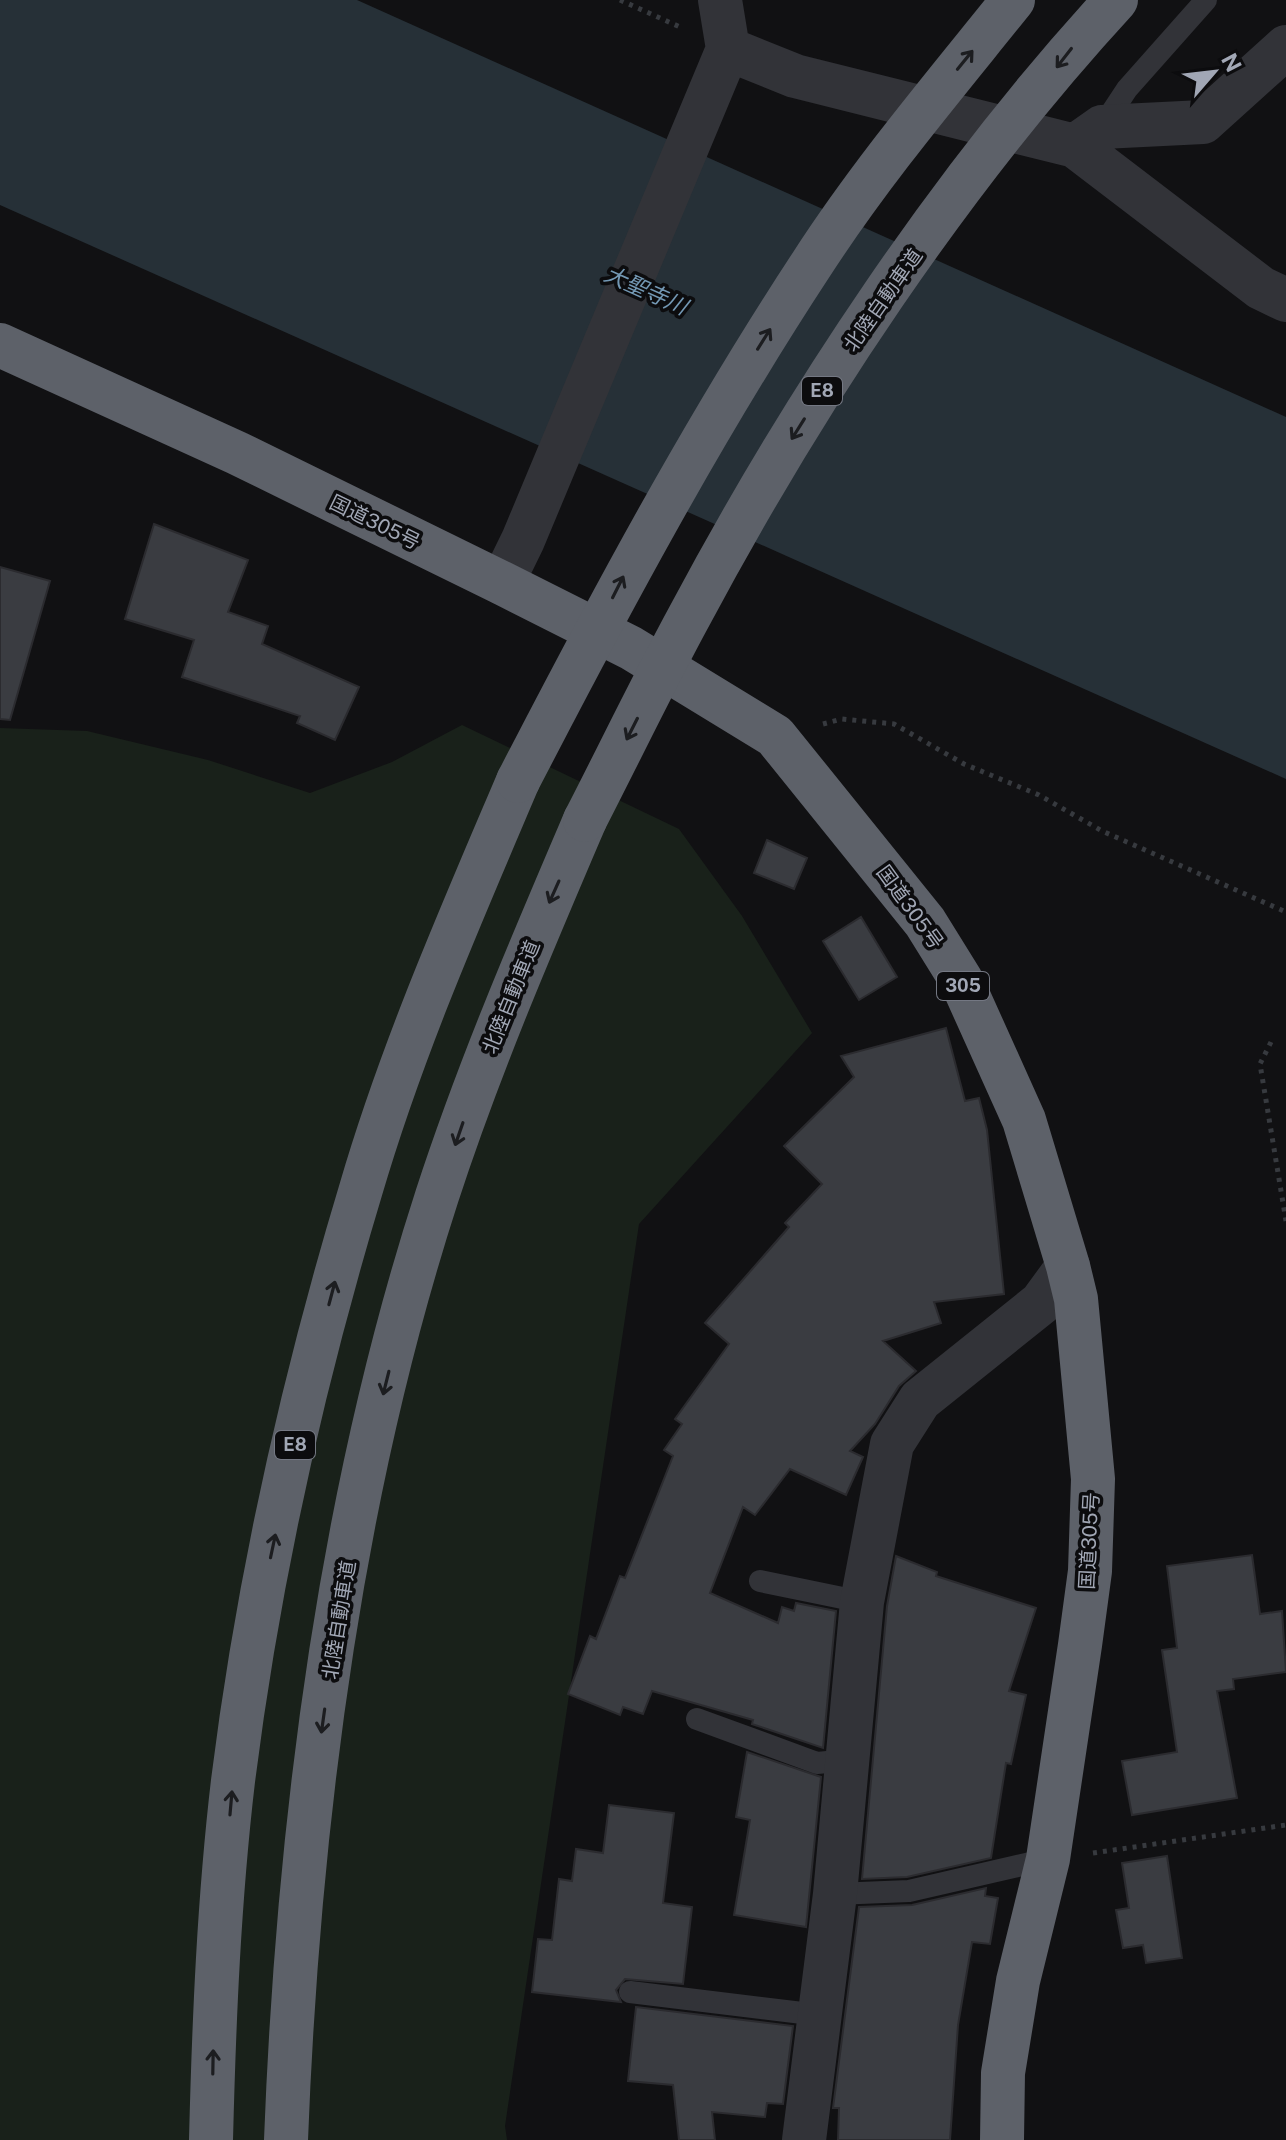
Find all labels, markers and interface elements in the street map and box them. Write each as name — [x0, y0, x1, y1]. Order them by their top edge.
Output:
north arrow — [1174, 32, 1254, 112]
one-way arrow — [1055, 47, 1072, 68]
text: N — [1216, 49, 1247, 76]
one-way arrow — [956, 50, 974, 71]
street label: 北陸自動車道 — [839, 244, 927, 356]
water label: 大聖寺川 — [601, 260, 693, 321]
one-way arrow — [757, 328, 773, 351]
road number: E8 — [802, 377, 842, 405]
one-way arrow — [790, 417, 807, 439]
street label: 国道305号 — [326, 490, 424, 554]
one-way arrow — [611, 576, 627, 600]
one-way arrow — [623, 717, 639, 741]
street label: 国道305号 — [872, 860, 948, 954]
one-way arrow — [546, 879, 561, 904]
street label: 北陸自動車道 — [477, 937, 545, 1057]
road number: 305 — [937, 972, 989, 1000]
one-way arrow — [451, 1121, 465, 1145]
one-way arrow — [325, 1281, 340, 1307]
one-way arrow — [378, 1370, 393, 1395]
road number: E8 — [275, 1431, 315, 1459]
street label: 国道305号 — [1074, 1492, 1104, 1590]
one-way arrow — [266, 1534, 281, 1559]
street label: 北陸自動車道 — [318, 1559, 360, 1681]
one-way arrow — [315, 1708, 330, 1733]
one-way arrow — [224, 1790, 239, 1817]
one-way arrow — [205, 2049, 221, 2076]

